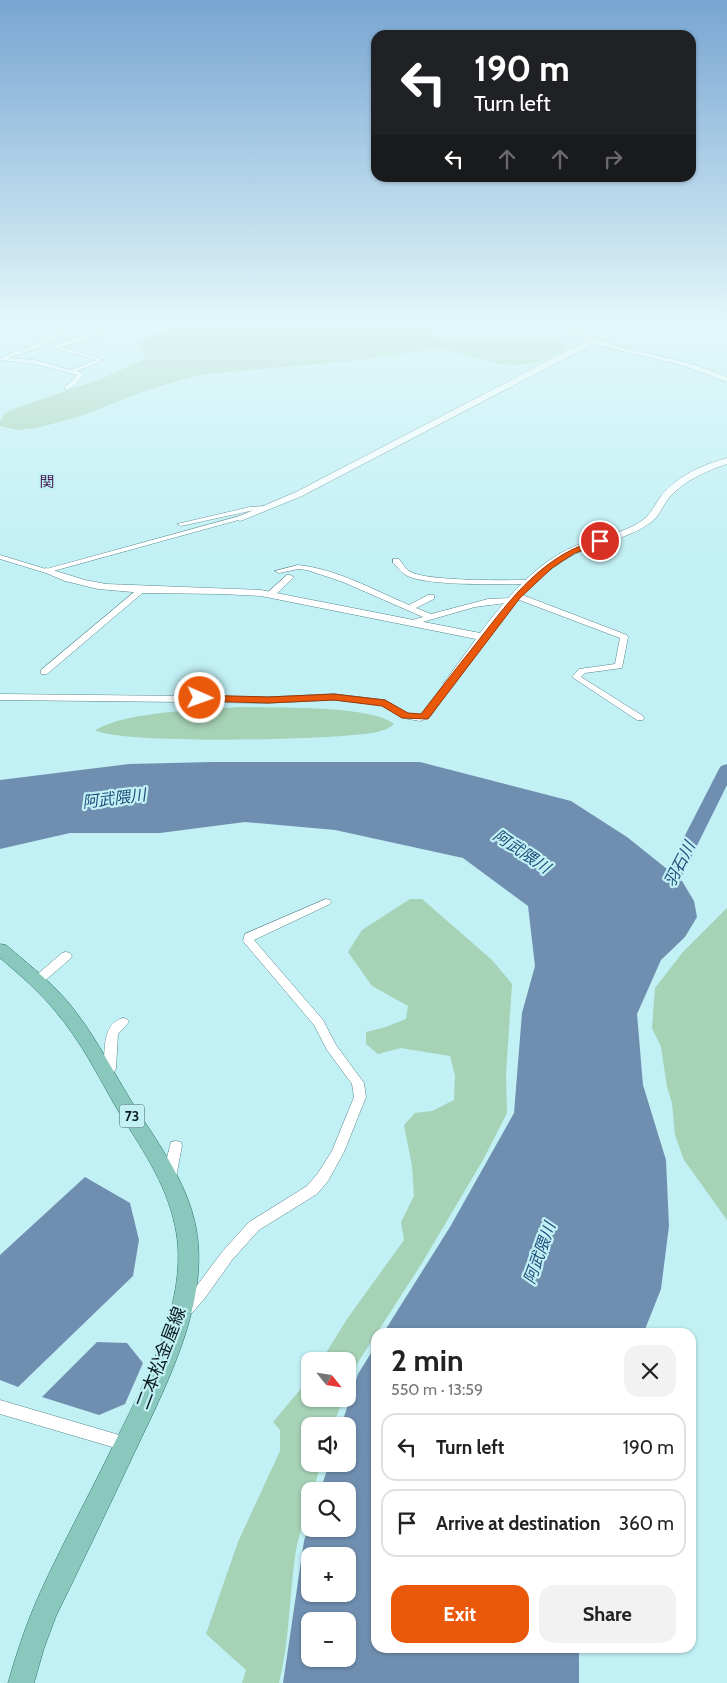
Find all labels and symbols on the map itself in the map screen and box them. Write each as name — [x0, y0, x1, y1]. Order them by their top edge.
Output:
district label: 関 — [39, 473, 55, 491]
pin — [579, 520, 621, 562]
position arrow — [173, 671, 225, 723]
water label: 阿武隈川 — [81, 785, 149, 812]
water label: 阿武隈川 — [490, 826, 555, 878]
water label: 羽石川 — [660, 837, 700, 890]
road number: 73 — [120, 1104, 144, 1128]
water label: 阿武隈川 — [520, 1218, 560, 1286]
street label: 二本松金屋線 — [131, 1304, 191, 1412]
north arrow — [301, 1352, 356, 1408]

